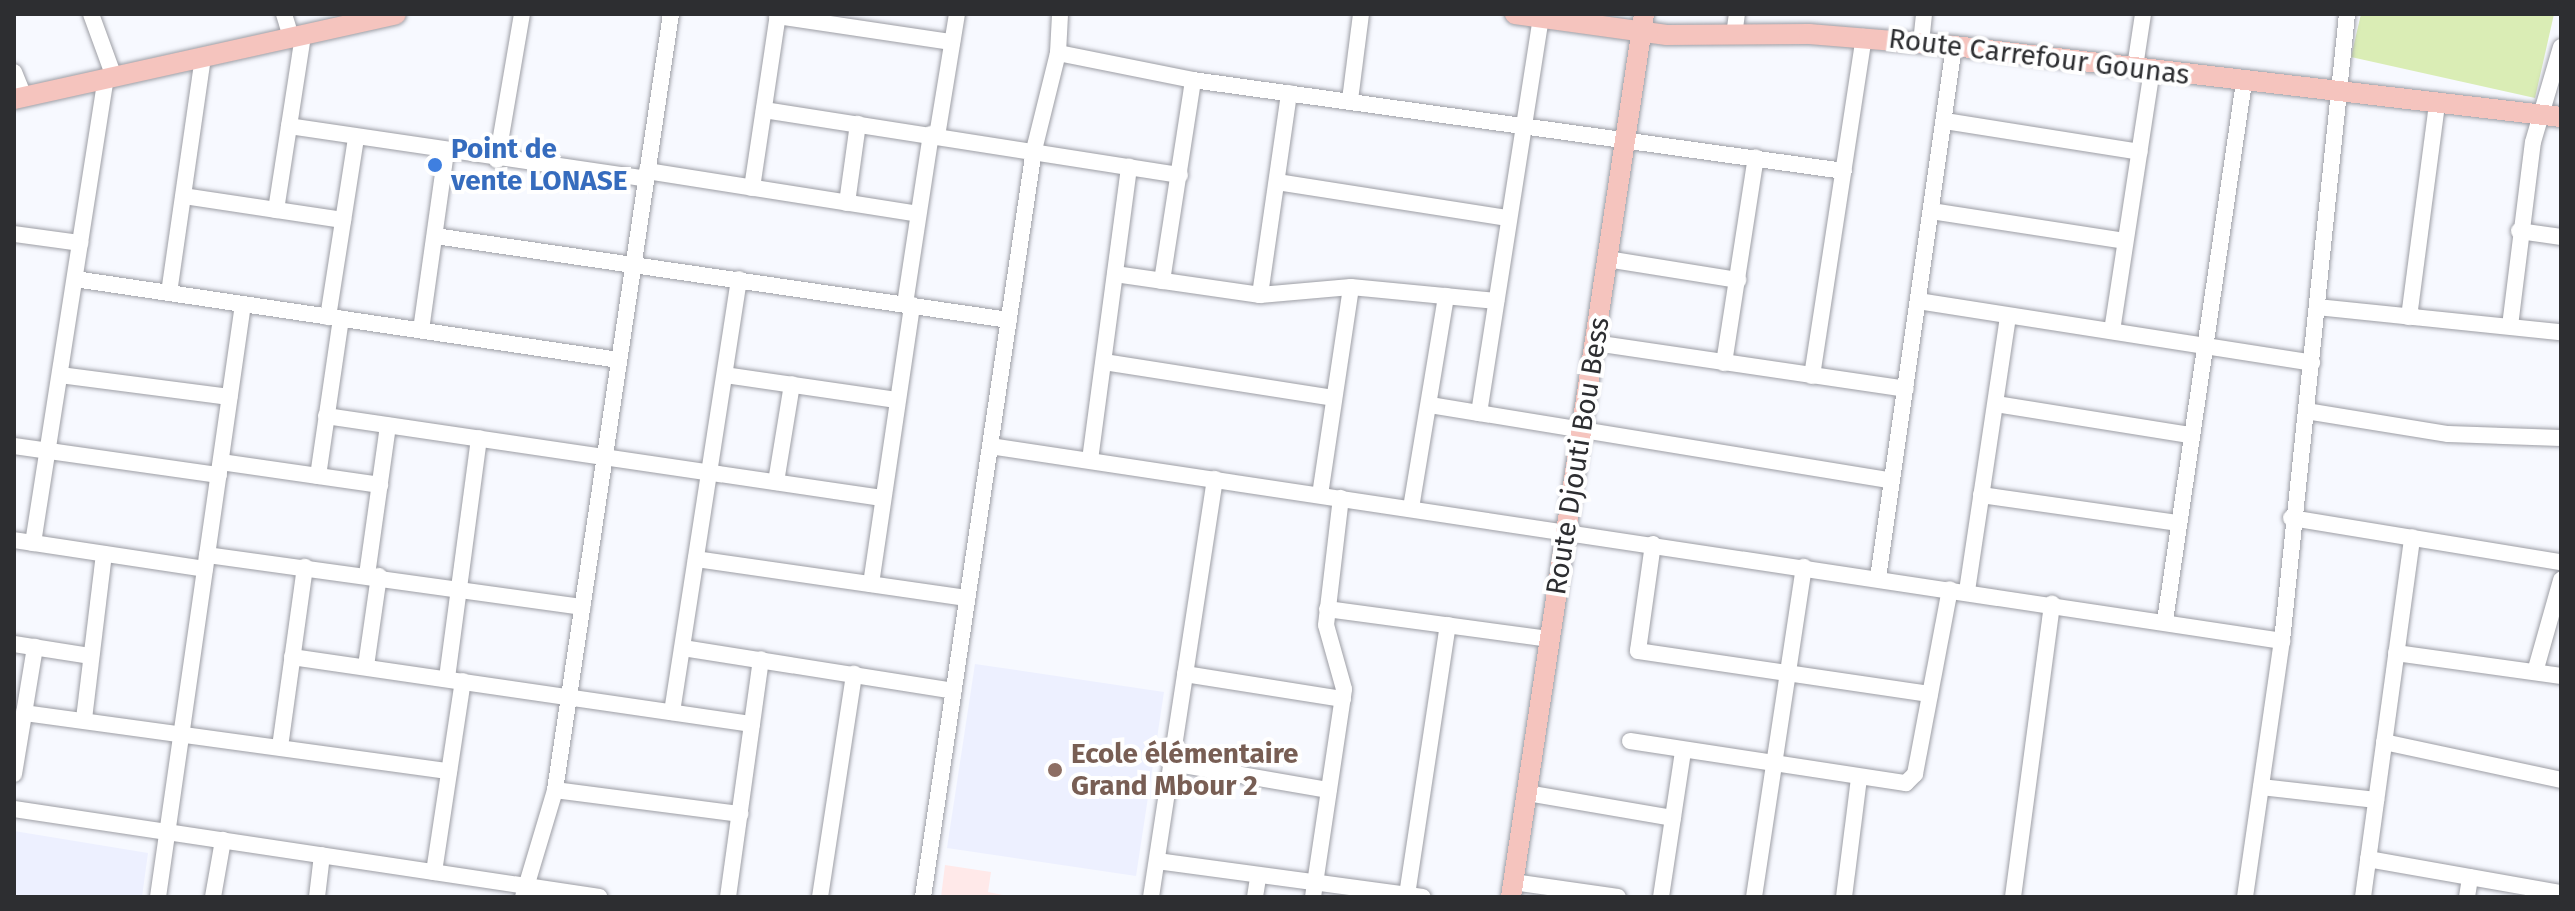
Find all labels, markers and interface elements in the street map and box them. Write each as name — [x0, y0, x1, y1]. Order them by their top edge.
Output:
street label: Route Carrefour Gounas — [1887, 22, 2191, 92]
place label: Point de vente LONASE — [451, 132, 628, 198]
marker: Point de vente LONASE — [426, 156, 444, 174]
street label: Route Djouti Bou Bess — [1539, 315, 1617, 597]
place label: Ecole élémentaire Grand Mbour 2 — [1071, 737, 1299, 803]
marker: Ecole élémentaire Grand Mbour 2 — [1046, 761, 1064, 779]

